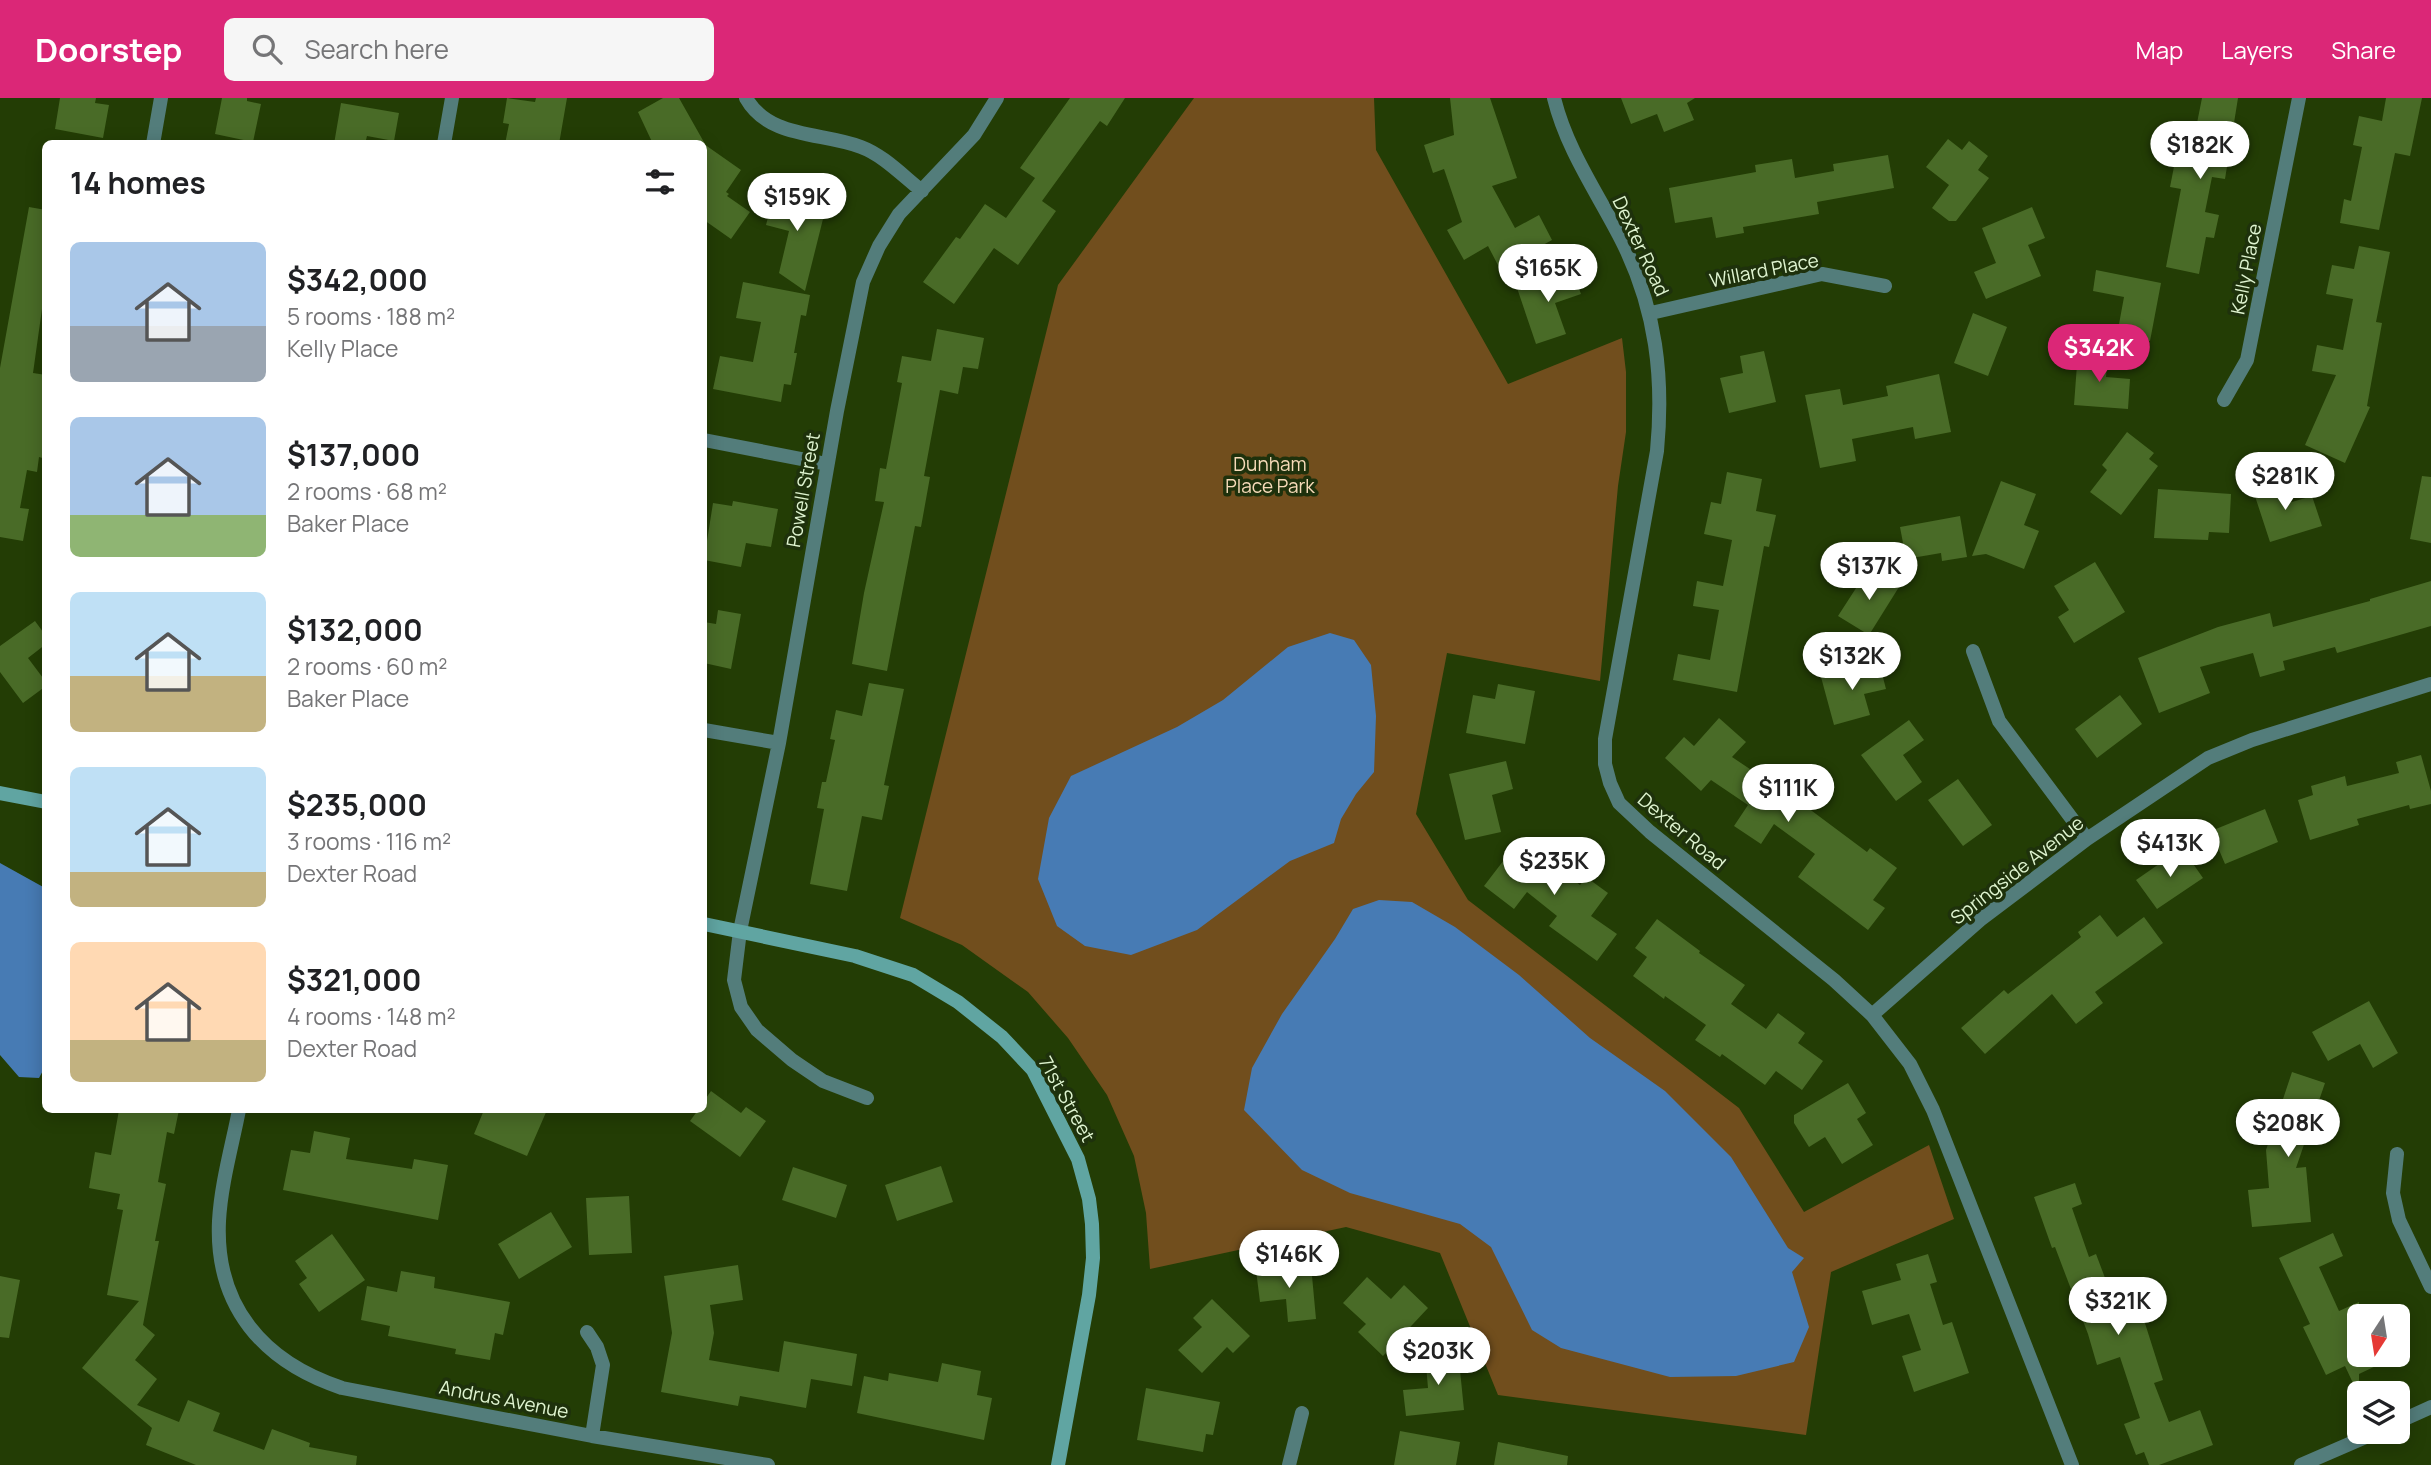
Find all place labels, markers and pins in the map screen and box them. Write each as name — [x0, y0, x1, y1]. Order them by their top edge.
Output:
pin: $182K — [2151, 122, 2249, 181]
pin: $159K — [748, 174, 846, 233]
pin: $165K — [1499, 244, 1597, 304]
pin: $342K — [2050, 324, 2148, 384]
pin: $281K — [2236, 452, 2334, 512]
pin: $137K — [1820, 542, 1918, 602]
pin: $132K — [1803, 632, 1901, 692]
pin: $111K — [1739, 764, 1837, 824]
pin: $413K — [2121, 820, 2219, 879]
pin: $235K — [1505, 838, 1603, 897]
pin: $208K — [2239, 1100, 2337, 1159]
pin: $146K — [1240, 1230, 1338, 1290]
pin: $321K — [2069, 1278, 2167, 1337]
pin: $203K — [1389, 1328, 1487, 1387]

